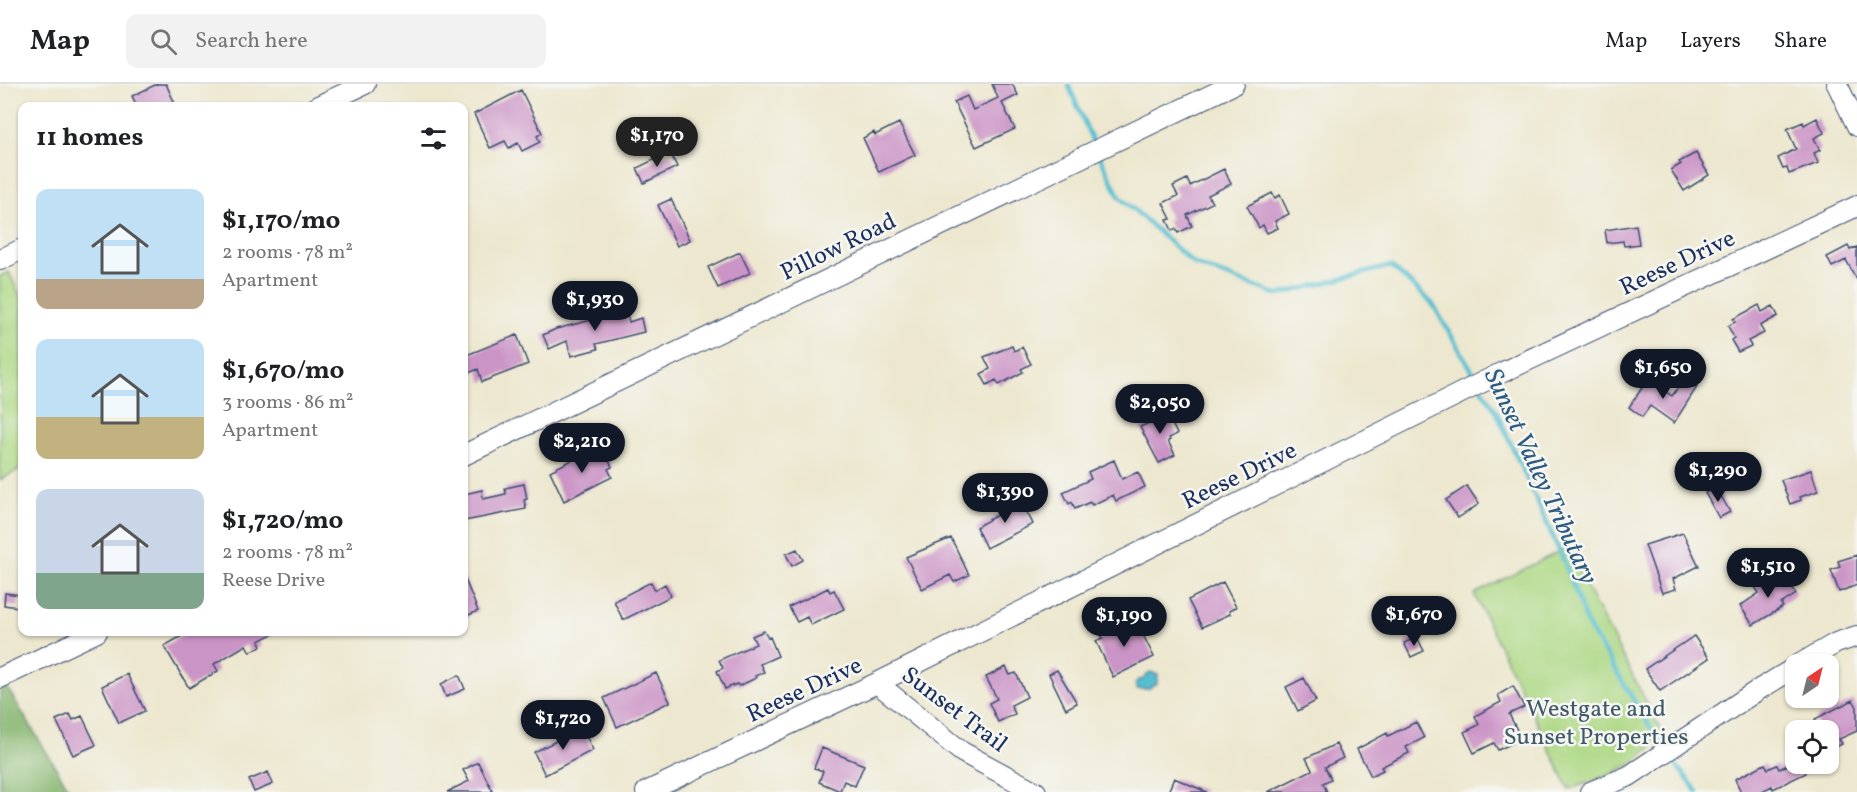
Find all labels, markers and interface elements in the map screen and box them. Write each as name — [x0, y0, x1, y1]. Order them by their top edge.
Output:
search box — [126, 14, 546, 68]
text: Map — [30, 22, 90, 61]
icon: search — [147, 25, 180, 58]
text: Search here — [195, 26, 308, 57]
text: Map — [1605, 27, 1647, 56]
text: Layers — [1680, 27, 1741, 56]
text: Share — [1774, 27, 1827, 56]
pin: $1,170 — [608, 117, 706, 168]
text: 11 homes — [36, 120, 143, 156]
icon: filters — [417, 122, 450, 155]
text: $1,170 — [630, 122, 684, 150]
text: $1,170/mo — [222, 203, 341, 239]
street label: Pillow Road — [775, 205, 902, 290]
icon: home — [84, 213, 156, 285]
street label: Reese Drive — [1615, 222, 1741, 305]
text: 2 rooms · 78 m² — [222, 239, 353, 267]
text: Apartment — [222, 267, 318, 295]
pin: $1,930 — [546, 281, 644, 332]
text: $1,930 — [566, 286, 624, 314]
pin: $1,650 — [1614, 349, 1712, 400]
text: $1,670/mo — [222, 353, 344, 389]
text: $1,650 — [1634, 354, 1692, 382]
icon: home — [84, 363, 156, 435]
water label: Sunset Valley Tributary — [1474, 363, 1606, 591]
pin: $2,050 — [1111, 384, 1209, 435]
text: 3 rooms · 86 m² — [222, 389, 353, 417]
text: $2,050 — [1129, 389, 1191, 417]
text: Apartment — [222, 417, 318, 445]
pin: $2,210 — [533, 423, 631, 474]
text: $2,210 — [553, 428, 611, 456]
street label: Reese Drive — [1177, 434, 1303, 519]
pin: $1,290 — [1669, 452, 1767, 503]
text: $1,290 — [1689, 457, 1747, 485]
pin: $1,390 — [956, 473, 1054, 524]
text: $1,390 — [976, 478, 1034, 506]
text: $1,720/mo — [222, 503, 343, 539]
icon: home — [84, 513, 156, 585]
text: 2 rooms · 78 m² — [222, 539, 353, 567]
pin: $1,510 — [1719, 548, 1817, 599]
text: $1,510 — [1741, 553, 1795, 581]
text: Reese Drive — [222, 567, 325, 595]
pin: $1,670 — [1365, 596, 1463, 647]
pin: $1,190 — [1075, 597, 1173, 648]
text: $1,670 — [1385, 601, 1443, 629]
text: $1,190 — [1096, 602, 1152, 630]
street label: Reese Drive — [742, 649, 868, 732]
north arrow — [1785, 654, 1839, 708]
map controls — [1785, 654, 1839, 774]
street label: Sunset Trail — [894, 659, 1014, 762]
park label: Westgate and Sunset Properties — [1503, 693, 1689, 755]
pin: $1,720 — [514, 700, 612, 751]
text: $1,720 — [535, 705, 591, 733]
button: locate — [1785, 720, 1839, 774]

